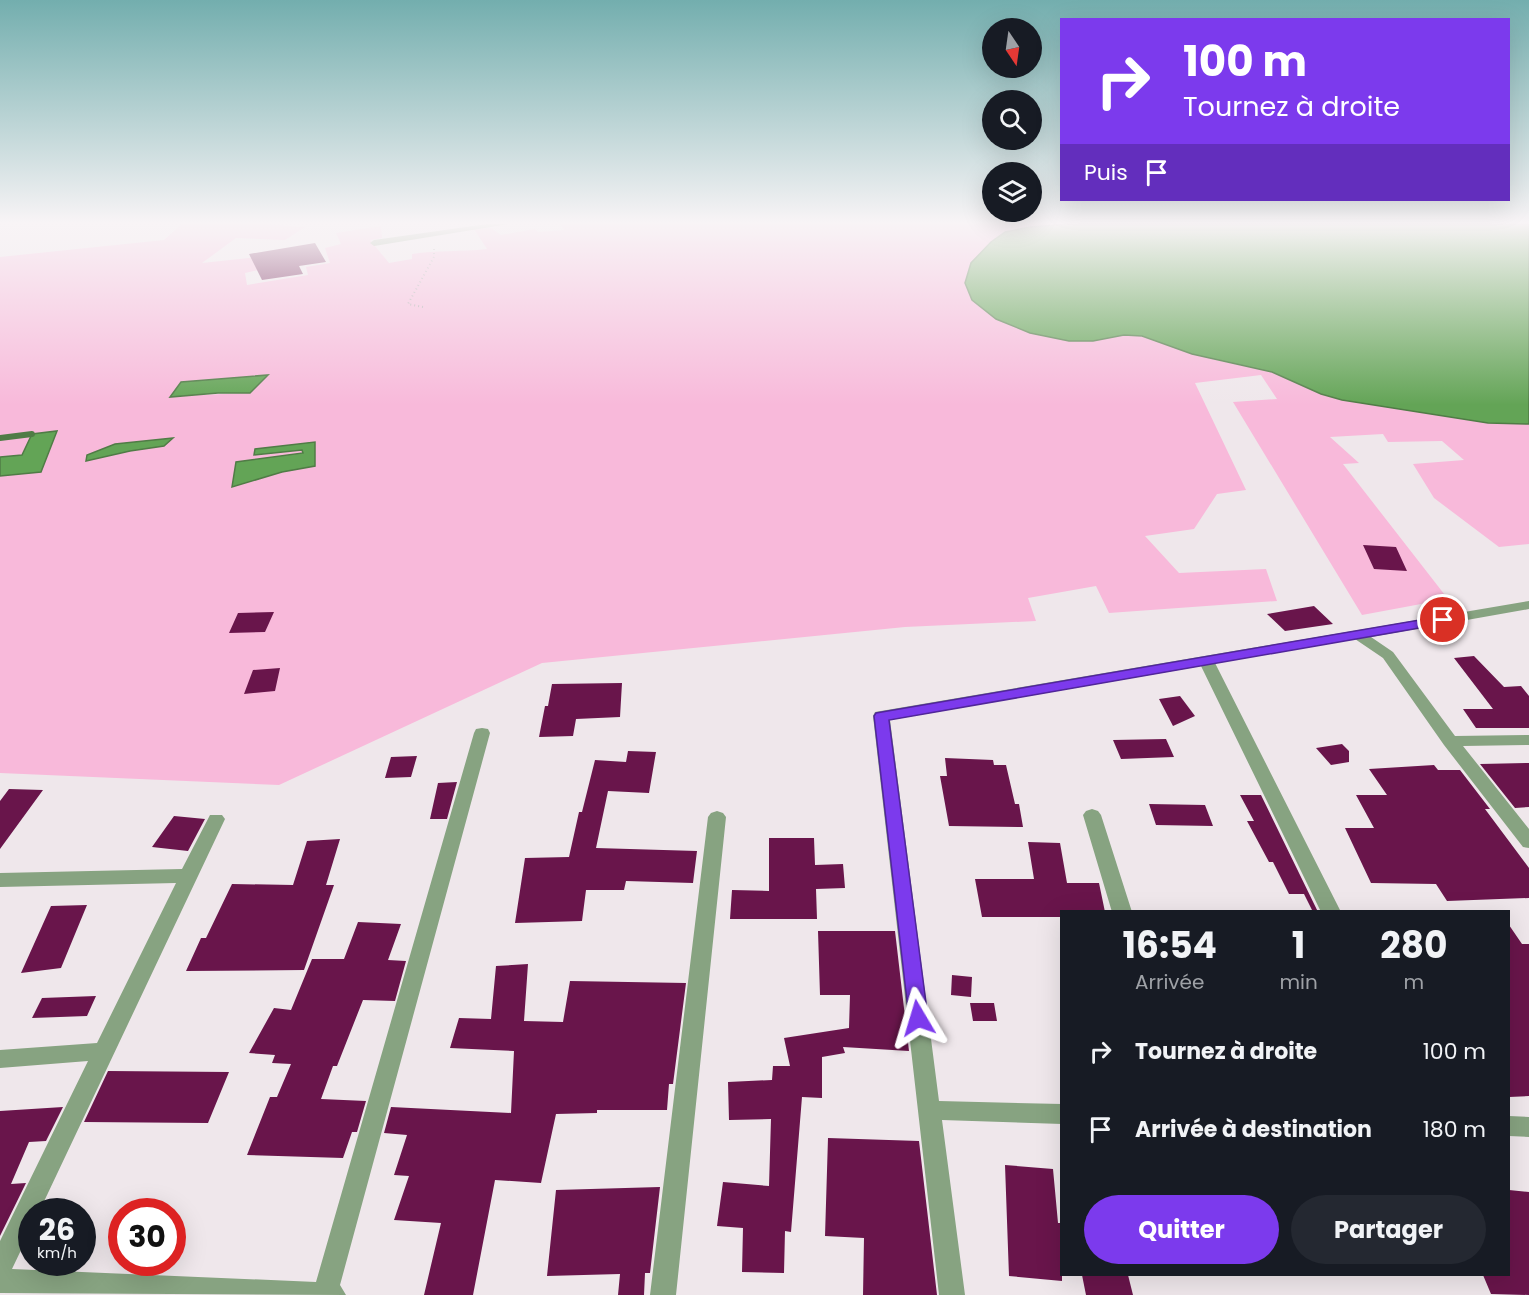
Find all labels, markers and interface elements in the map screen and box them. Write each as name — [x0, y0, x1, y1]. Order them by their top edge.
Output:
north arrow — [982, 18, 1042, 78]
map controls — [982, 18, 1042, 222]
text: 100 m — [1183, 32, 1307, 91]
icon: right — [1084, 42, 1162, 120]
text: Tournez à droite — [1183, 88, 1400, 125]
button: search — [982, 90, 1042, 150]
icon: arrive — [1140, 156, 1173, 189]
text: Puis — [1084, 157, 1128, 188]
button: layers — [982, 162, 1042, 222]
pin — [1417, 594, 1468, 645]
icon: arrive — [1426, 603, 1459, 636]
text: 16:54 — [1122, 920, 1217, 971]
text: 1 — [1292, 920, 1305, 971]
text: 280 — [1380, 920, 1448, 971]
text: Arrivée — [1135, 968, 1204, 996]
text: min — [1279, 968, 1318, 996]
text: m — [1404, 968, 1424, 996]
position arrow — [886, 986, 950, 1050]
icon: right — [1084, 1035, 1117, 1068]
text: Tournez à droite — [1135, 1036, 1317, 1067]
text: 100 m — [1423, 1036, 1486, 1067]
icon: arrive — [1084, 1113, 1117, 1146]
text: Arrivée à destination — [1135, 1114, 1372, 1145]
text: 180 m — [1423, 1114, 1486, 1145]
button: Quitter — [1084, 1195, 1279, 1264]
button: Partager — [1291, 1195, 1486, 1264]
speed limit sign: 30 — [108, 1198, 186, 1276]
text: 26 — [39, 1208, 75, 1251]
text: km/h — [37, 1242, 77, 1263]

